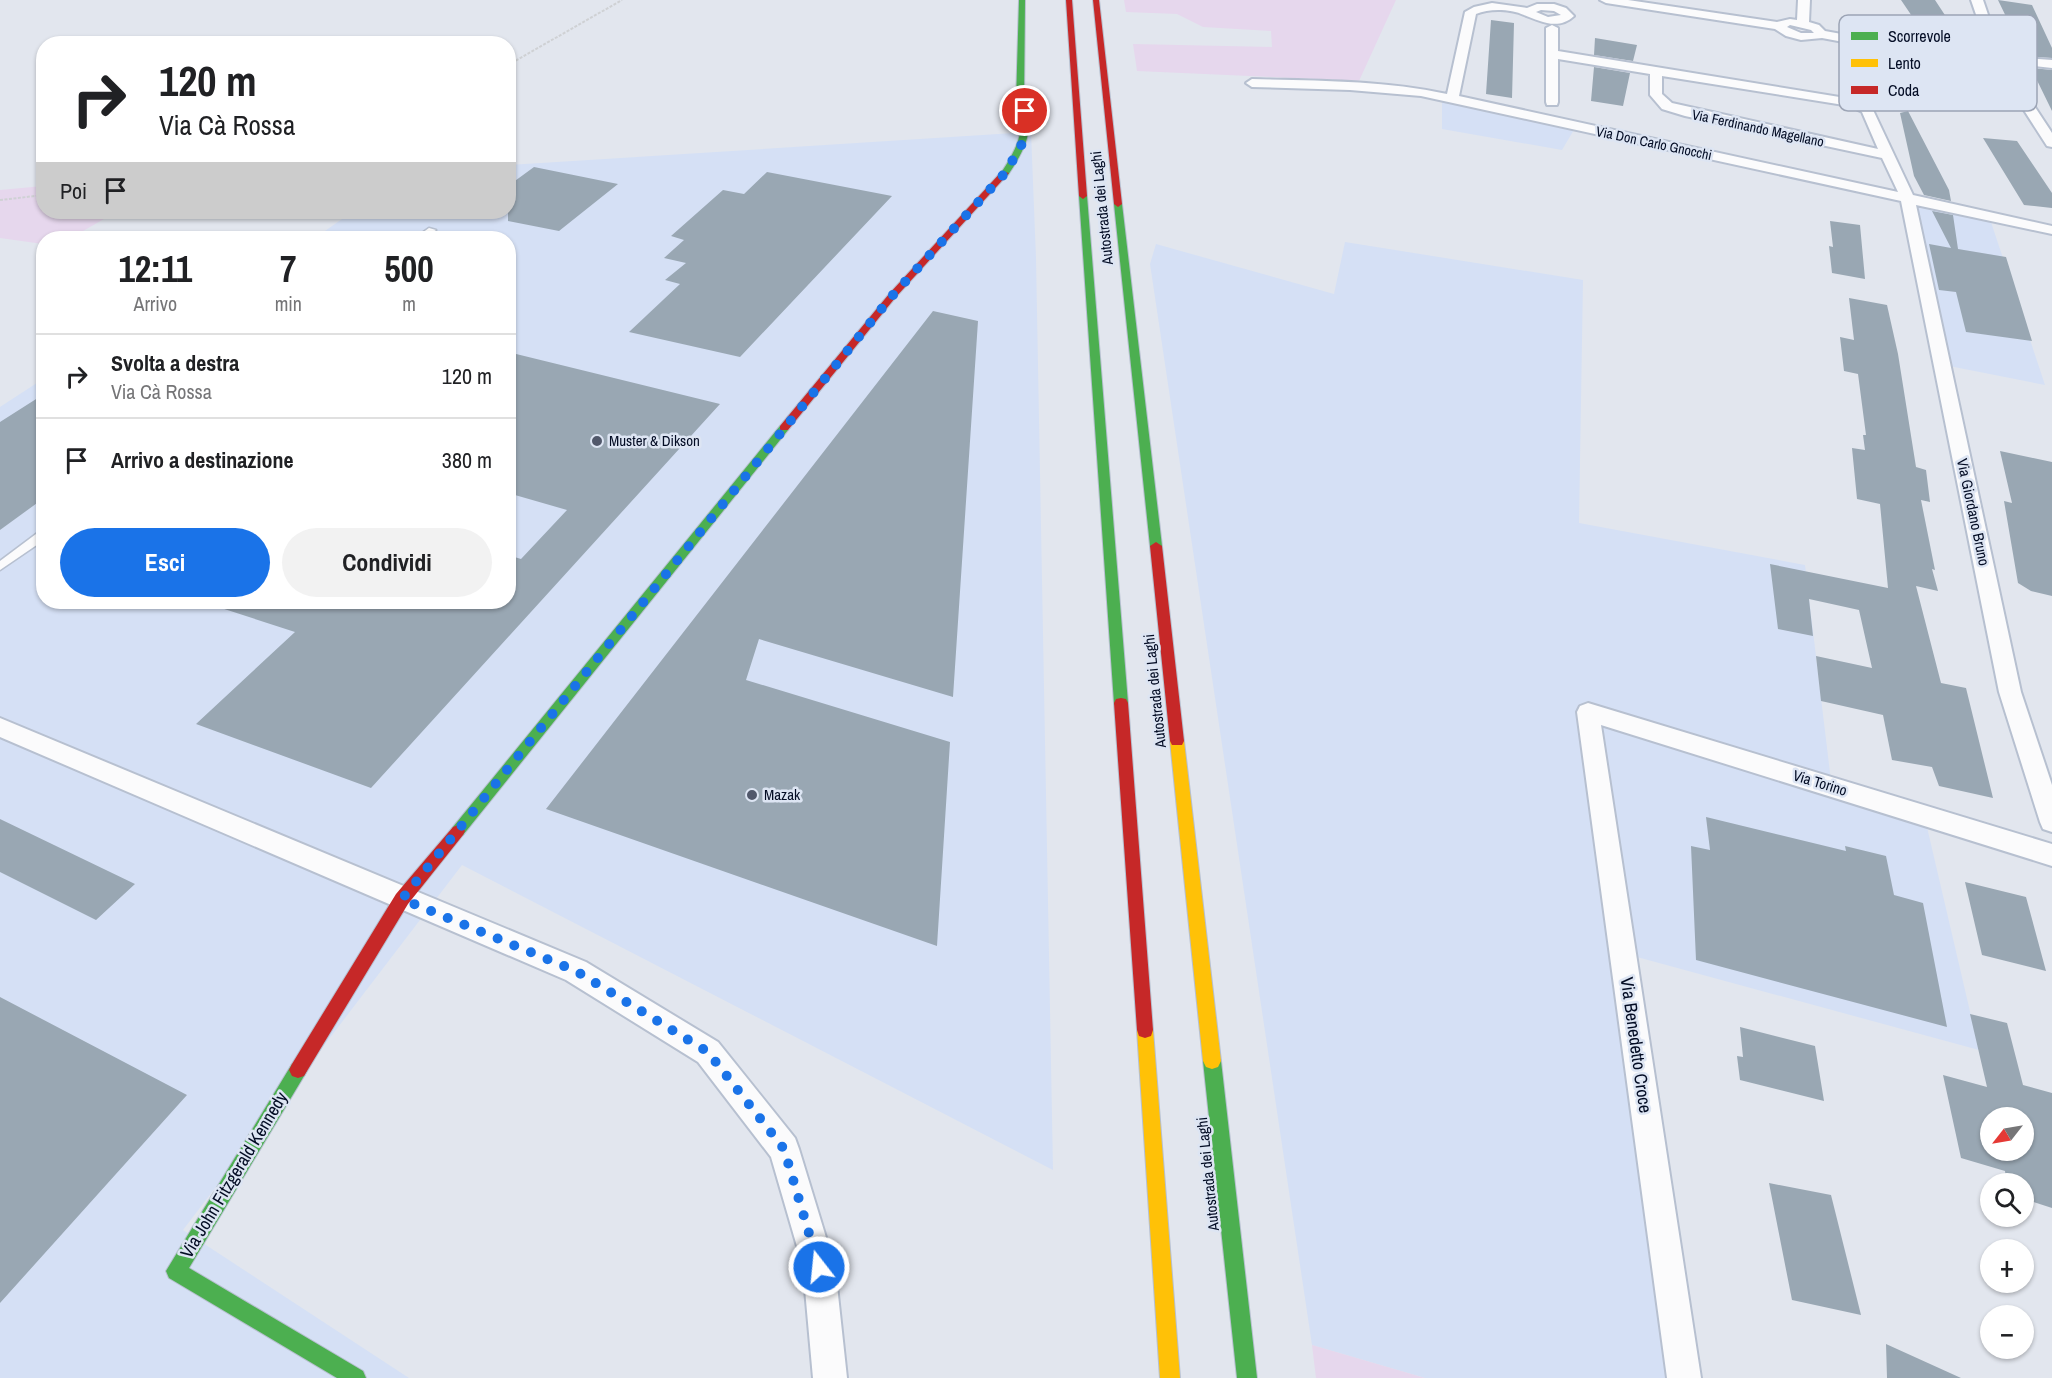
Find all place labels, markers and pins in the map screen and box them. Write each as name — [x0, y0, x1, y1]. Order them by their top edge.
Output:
pin — [999, 85, 1050, 136]
place label: Muster & Dikson — [609, 430, 700, 451]
marker: Muster & Dikson — [590, 434, 604, 448]
place label: Mazak — [764, 784, 801, 805]
marker: Mazak — [745, 788, 759, 802]

